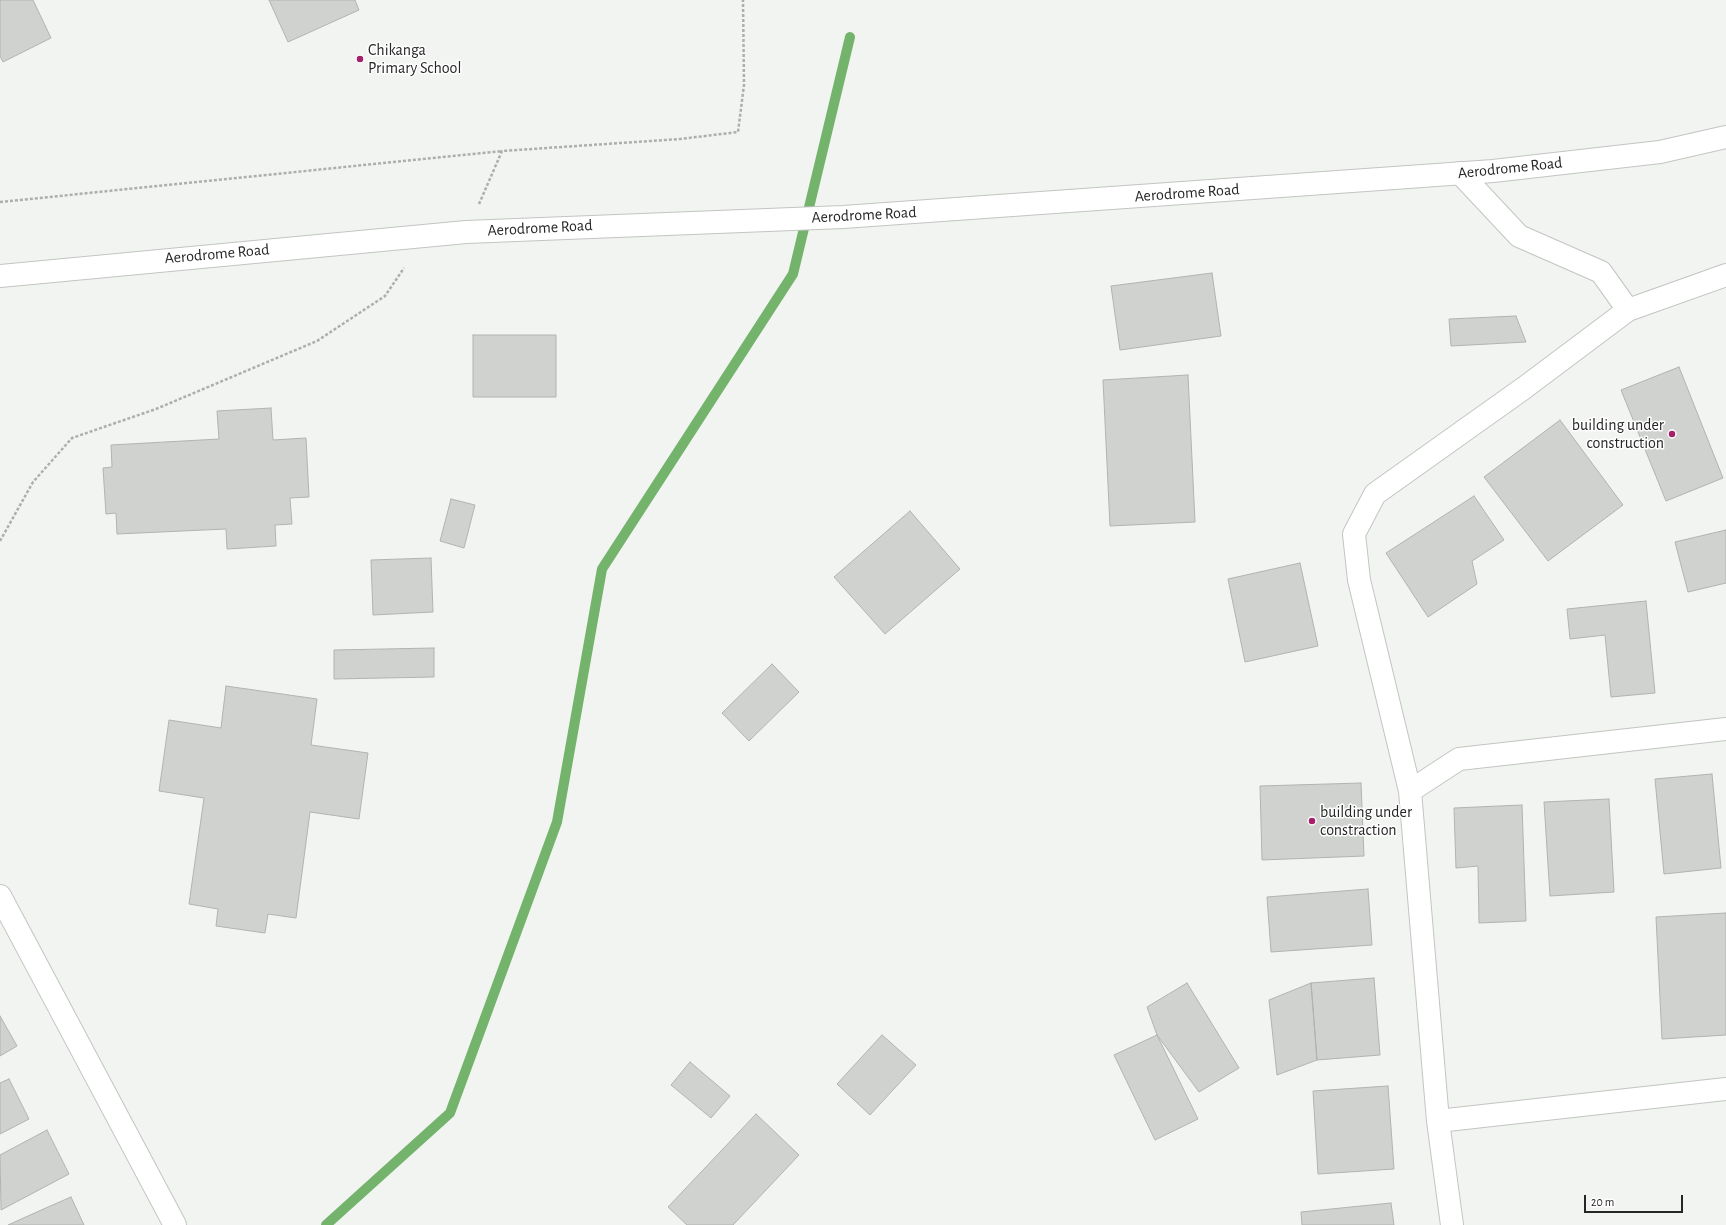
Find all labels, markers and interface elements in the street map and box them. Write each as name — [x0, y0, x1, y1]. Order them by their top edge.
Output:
place label: Chikanga Primary School — [368, 40, 461, 78]
marker: Chikanga Primary School — [355, 54, 365, 64]
street label: Aerodrome Road — [1457, 153, 1563, 183]
street label: Aerodrome Road — [1134, 180, 1240, 206]
street label: Aerodrome Road — [811, 203, 917, 227]
street label: Aerodrome Road — [487, 216, 593, 240]
street label: Aerodrome Road — [164, 240, 270, 268]
place label: building under construction — [1572, 415, 1664, 453]
marker: building under construction — [1667, 429, 1677, 439]
place label: building under constraction — [1320, 802, 1412, 840]
marker: building under constraction — [1307, 816, 1317, 826]
scale bar — [1586, 1187, 1685, 1213]
text: 20 m — [1591, 1196, 1614, 1208]

